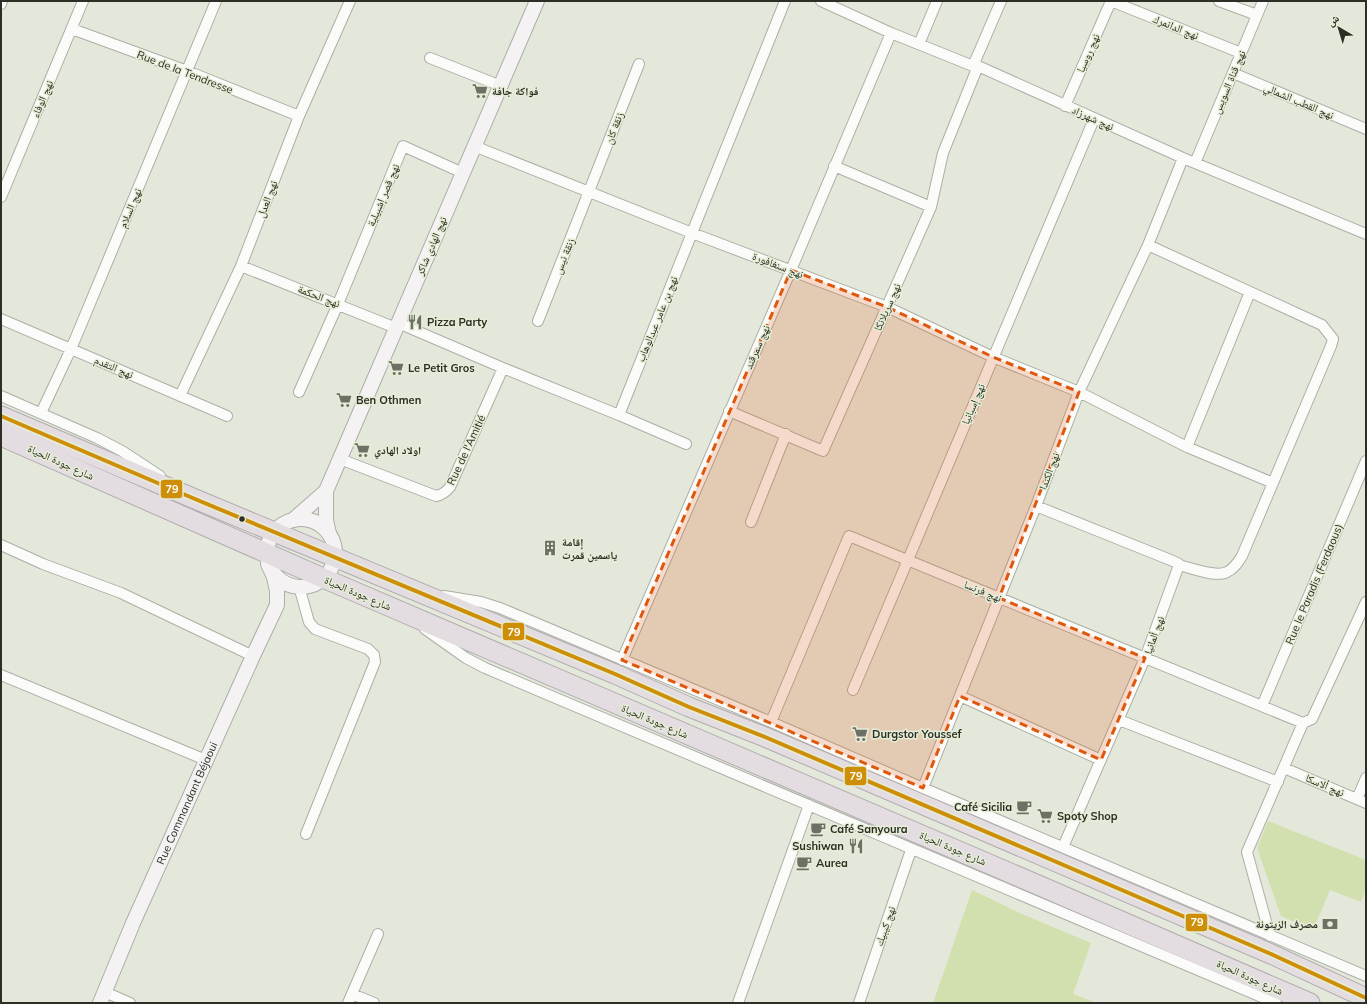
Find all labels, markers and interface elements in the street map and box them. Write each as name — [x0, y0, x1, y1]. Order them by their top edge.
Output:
north arrow — [1319, 8, 1359, 48]
street label: نهج الدانمرك — [1151, 11, 1201, 43]
text: ش — [1324, 11, 1343, 30]
street label: نهج روسيا — [1073, 32, 1103, 74]
street label: Rue de la Tendresse — [135, 47, 235, 97]
street label: نهج قناة السويس — [1209, 48, 1249, 116]
street label: نهج الوفاء — [28, 78, 56, 120]
street label: نهج القطب الشمالي — [1261, 80, 1336, 124]
supermarket icon: فواكة جافة — [471, 82, 489, 100]
place label: فواكة جافة — [492, 84, 539, 98]
street label: نهج شهرزاد — [1070, 103, 1116, 133]
street label: زنقة كان — [602, 110, 626, 146]
street label: نهج قصر إشبيلية — [364, 162, 403, 229]
street label: نهج العدل — [254, 178, 280, 220]
street label: نهج السلام — [115, 186, 145, 230]
street label: نهج الهادي شاكر — [412, 214, 451, 279]
street label: زنقة نيس — [550, 236, 578, 276]
street label: نهج سنغافورة — [750, 249, 806, 281]
street label: نهج بن عامر عبدالوهاب — [633, 274, 681, 364]
street label: نهج سريلانكا — [870, 281, 904, 333]
street label: نهج الحكمة — [296, 282, 342, 310]
restaurant icon: Pizza Party — [406, 313, 424, 331]
place label: Pizza Party — [427, 315, 487, 329]
street label: نهج سمرقند — [741, 323, 773, 371]
street label: نهج التقدم — [92, 353, 136, 381]
supermarket icon: Le Petit Gros — [387, 359, 405, 377]
place label: Le Petit Gros — [408, 361, 475, 375]
street label: نهج إسبانيا — [958, 381, 988, 427]
supermarket icon: Ben Othmen — [335, 391, 353, 409]
place label: Ben Othmen — [356, 393, 421, 407]
street label: Rue de l'Amitié — [444, 413, 488, 487]
street label: شارع جودة الحياة — [26, 441, 96, 483]
supermarket icon: اولاد الهادي — [353, 441, 371, 459]
place label: اولاد الهادي — [374, 443, 421, 459]
street label: نهج الكندا — [1036, 451, 1062, 491]
line badge: 79 — [160, 479, 183, 499]
text: 79 — [165, 482, 179, 496]
unlabelled marker — [237, 514, 247, 524]
street label: Rue le Paradis (Ferdaous) — [1282, 521, 1346, 647]
place label: إقامة ياسمين قمرت — [562, 535, 617, 563]
building icon: إقامة ياسمين قمرت — [541, 539, 559, 557]
street label: شارع جودة الحياة — [322, 573, 394, 613]
street label: نهج فرنسا — [962, 577, 1004, 605]
street label: نهج ألمانيا — [1141, 614, 1167, 656]
line badge: 79 — [502, 622, 525, 641]
text: 79 — [507, 625, 521, 639]
street label: شارع جودة الحياة — [619, 701, 691, 741]
supermarket icon: Durgstor Youssef — [851, 725, 869, 743]
place label: Durgstor Youssef — [872, 727, 963, 741]
street label: Rue Commandant Béjaoui — [153, 740, 221, 867]
line badge: 79 — [844, 766, 867, 786]
text: 79 — [849, 769, 863, 783]
street label: نهج ألاسكا — [1303, 771, 1347, 799]
cafe icon: Café Sicilia — [1015, 798, 1033, 816]
place label: Café Sicilia — [954, 800, 1012, 814]
supermarket icon: Spoty Shop — [1036, 807, 1054, 825]
place label: Spoty Shop — [1057, 809, 1118, 823]
cafe icon: Café Sanyoura — [809, 820, 827, 838]
place label: Café Sanyoura — [830, 822, 908, 836]
street label: شارع جودة الحياة — [917, 828, 989, 868]
restaurant icon: Sushiwan — [847, 837, 865, 855]
place label: Sushiwan — [792, 839, 844, 853]
cafe icon: Aurea — [795, 854, 813, 872]
place label: Aurea — [816, 856, 848, 870]
street label: نهج كيبيك — [872, 904, 898, 948]
line badge: 79 — [1185, 913, 1208, 932]
text: 79 — [1190, 915, 1204, 929]
bank icon: مصرف الزيتونة — [1321, 915, 1339, 933]
place label: مصرف الزيتونة — [1256, 917, 1318, 931]
street label: شارع جودة الحياة — [1215, 956, 1285, 998]

